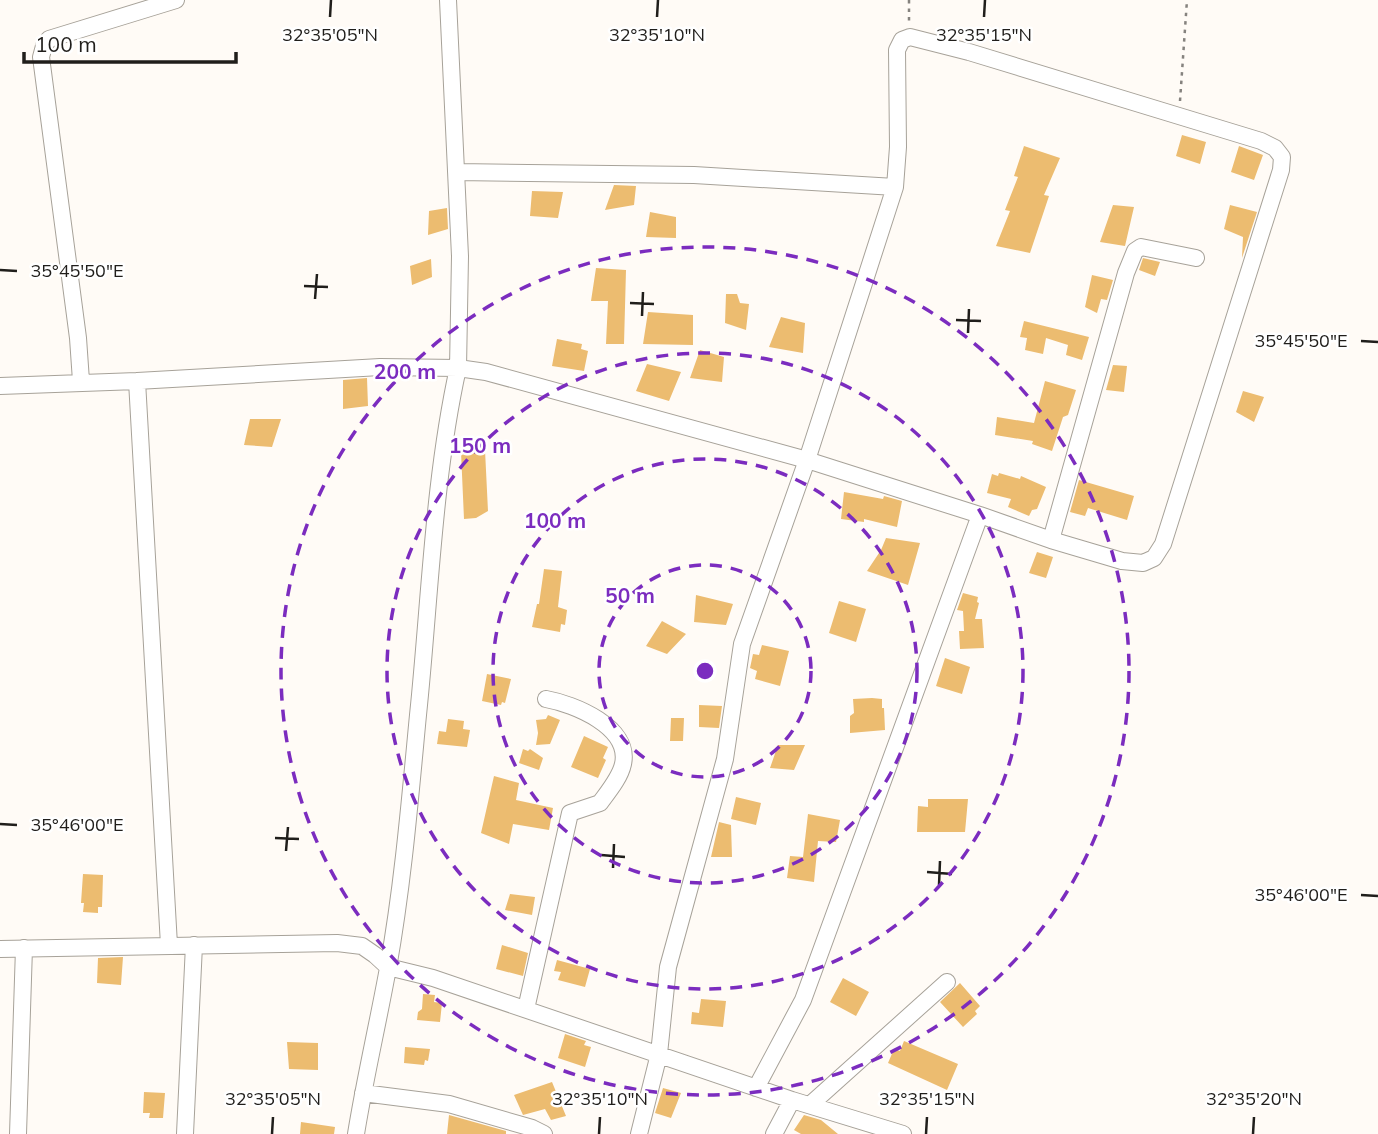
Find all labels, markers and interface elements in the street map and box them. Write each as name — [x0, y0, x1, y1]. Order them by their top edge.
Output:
scale bar — [24, 21, 236, 65]
text: 32°35'05"N — [282, 23, 378, 46]
text: 32°35'10"N — [609, 23, 705, 46]
text: 32°35'15"N — [936, 23, 1032, 46]
text: 100 m — [35, 31, 97, 57]
text: 35°45'50"E — [30, 259, 124, 282]
text: 35°45'50"E — [1254, 329, 1348, 352]
text: 200 m — [374, 358, 436, 384]
text: 150 m — [449, 432, 511, 458]
text: 100 m — [524, 507, 586, 533]
text: 50 m — [605, 582, 655, 608]
centre of rings — [693, 659, 717, 683]
text: 35°46'00"E — [30, 813, 124, 836]
text: 35°46'00"E — [1254, 883, 1348, 906]
text: 32°35'05"N — [225, 1087, 321, 1110]
text: 32°35'10"N — [552, 1087, 648, 1110]
text: 32°35'15"N — [879, 1087, 975, 1110]
text: 32°35'20"N — [1206, 1087, 1302, 1110]

